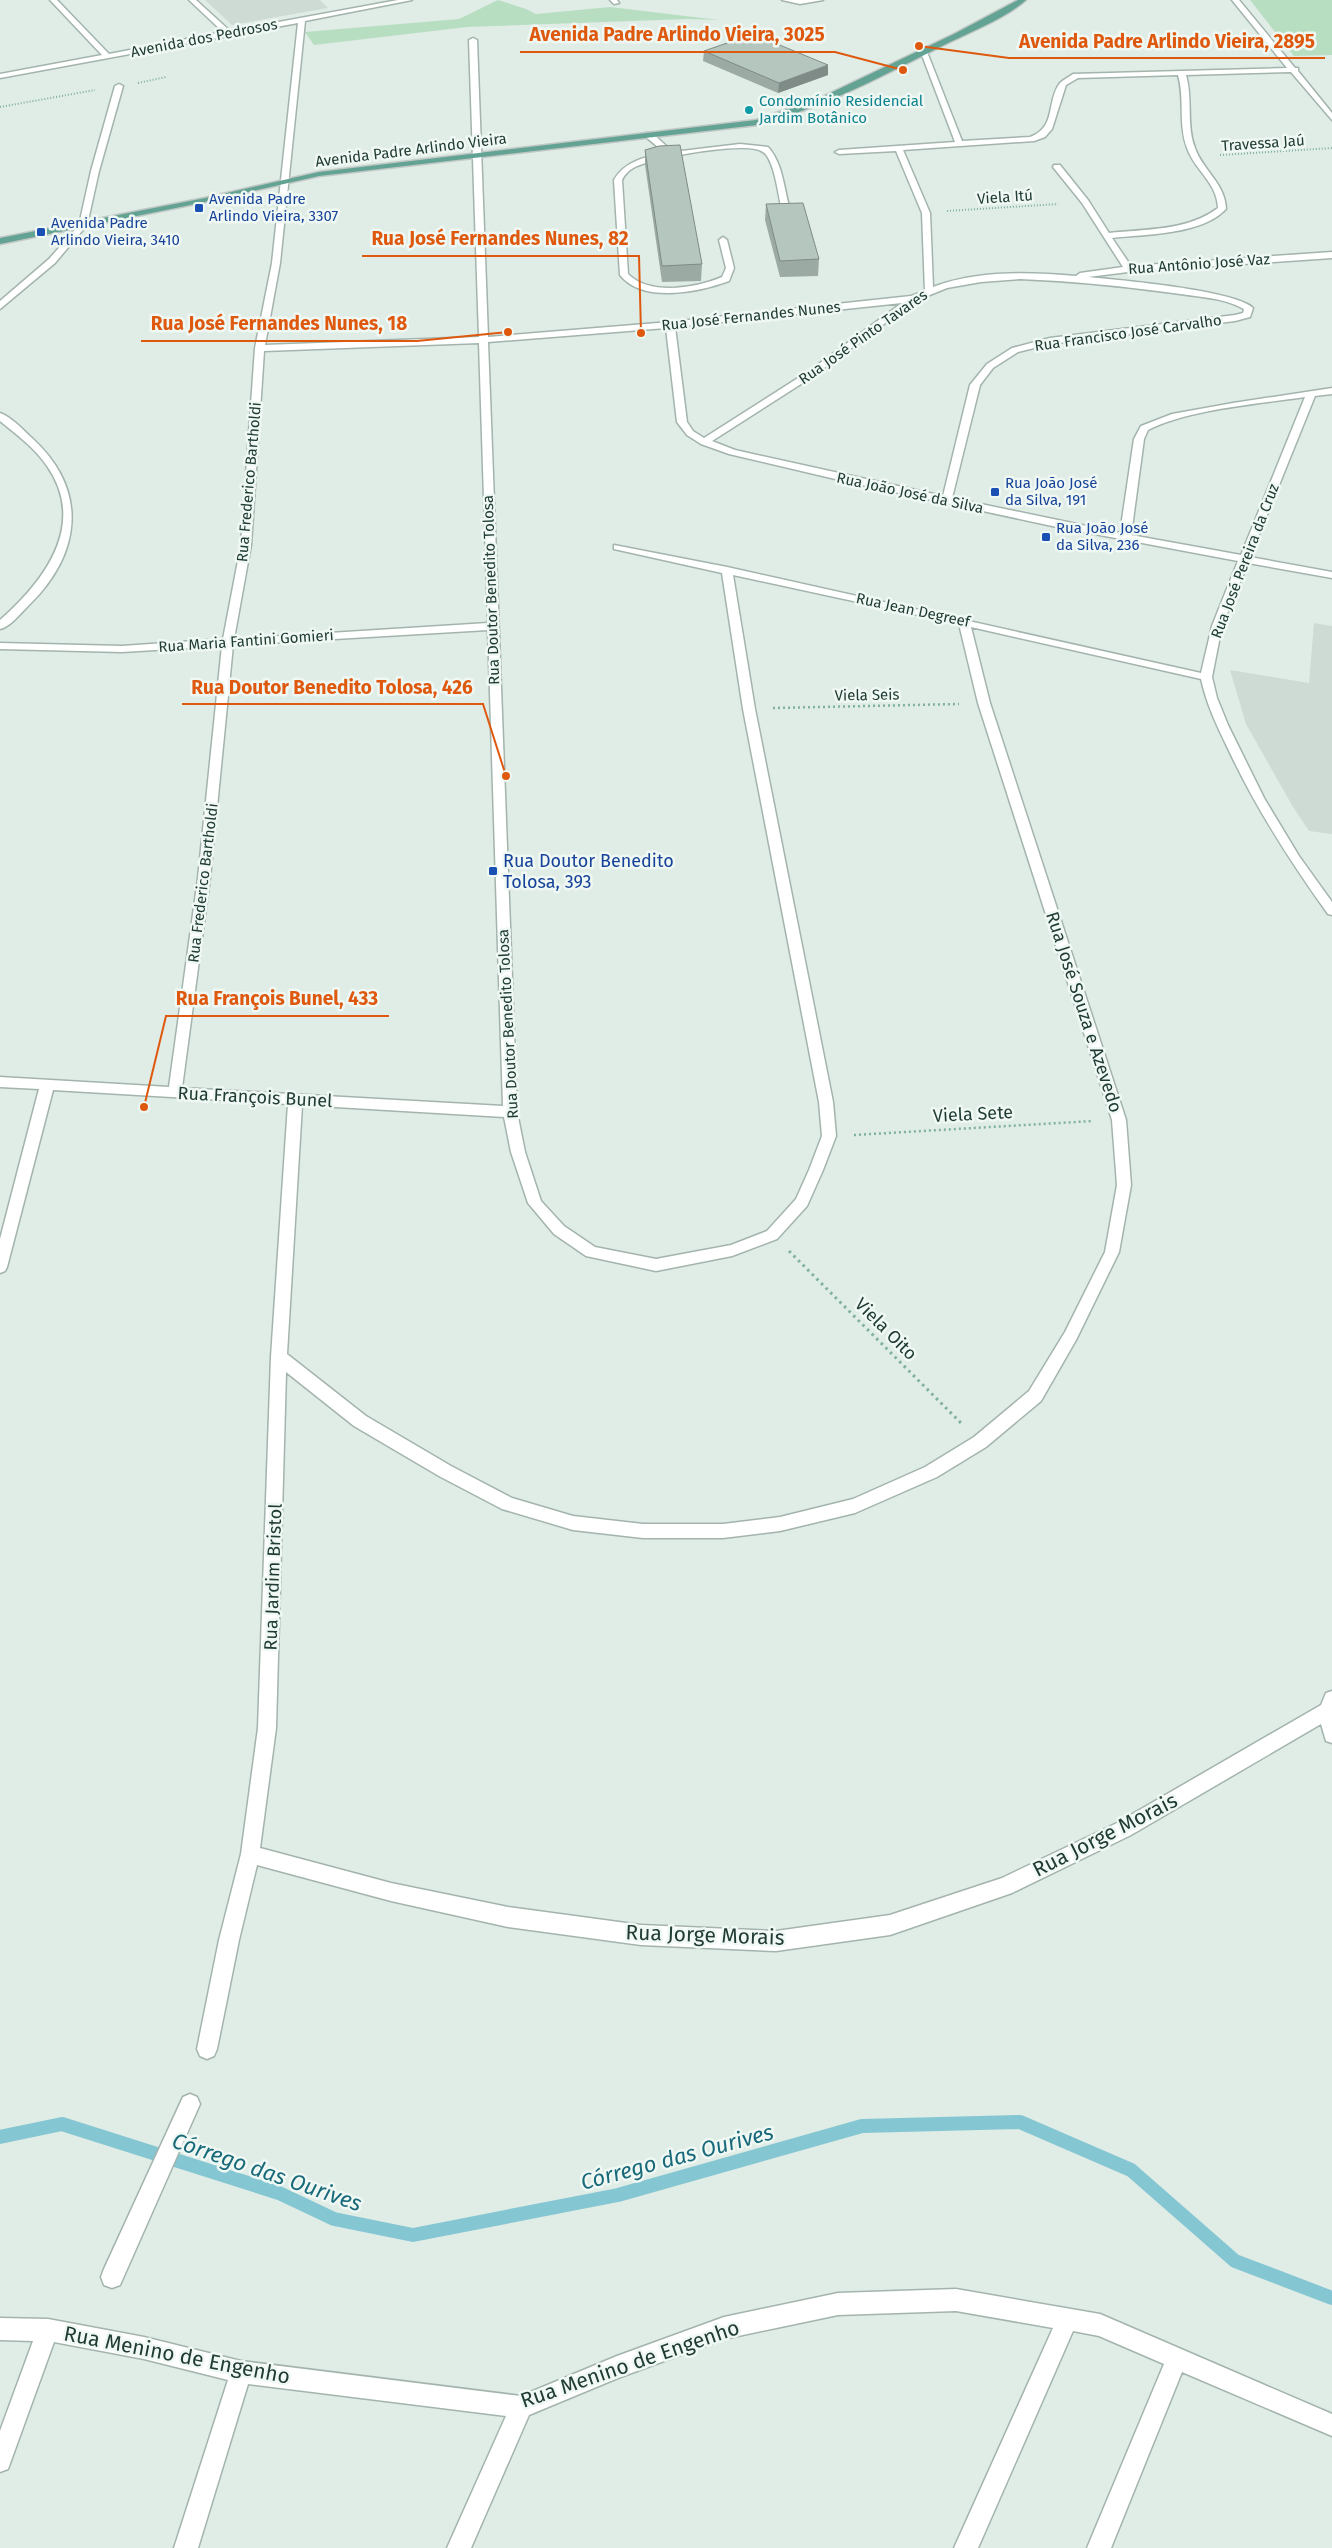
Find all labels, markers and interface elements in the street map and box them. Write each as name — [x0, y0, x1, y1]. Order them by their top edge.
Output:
street label: Avenida dos Pedrosos — [129, 15, 279, 61]
callout: Avenida Padre Arlindo Vieira, 3025 — [520, 18, 835, 52]
text: Avenida Padre Arlindo Vieira, 3025 — [528, 23, 825, 46]
callout: Avenida Padre Arlindo Vieira, 2895 — [1009, 24, 1325, 58]
text: Avenida Padre Arlindo Vieira, 2895 — [1018, 30, 1315, 53]
place label: Condomínio Residencial Jardim Botânico — [759, 92, 924, 127]
marker: Condomínio Residencial Jardim Botânico — [743, 104, 755, 116]
street label: Avenida Padre Arlindo Vieira — [314, 129, 508, 171]
street label: Travessa Jaú — [1221, 131, 1305, 155]
street label: Viela Itú — [977, 186, 1033, 208]
place label: Avenida Padre Arlindo Vieira, 3307 — [209, 190, 339, 225]
marker: Avenida Padre Arlindo Vieira, 3307 — [193, 202, 205, 214]
place label: Avenida Padre Arlindo Vieira, 3410 — [51, 214, 180, 249]
callout: Rua José Fernandes Nunes, 82 — [362, 222, 639, 256]
marker: Avenida Padre Arlindo Vieira, 3410 — [35, 226, 47, 238]
text: Rua José Fernandes Nunes, 82 — [371, 227, 629, 250]
street label: Rua Antônio José Vaz — [1128, 250, 1271, 278]
street label: Rua José Pinto Tavares — [795, 286, 931, 388]
street label: Rua José Fernandes Nunes — [661, 298, 841, 334]
callout: Rua José Fernandes Nunes, 18 — [141, 307, 417, 341]
street label: Rua Francisco José Carvalho — [1033, 311, 1223, 355]
text: Rua José Fernandes Nunes, 18 — [151, 312, 407, 335]
street label: Rua Frederico Bartholdi — [233, 401, 265, 563]
street label: Rua João José da Silva — [835, 469, 985, 517]
place label: Rua João José da Silva, 191 — [1005, 474, 1098, 509]
street label: Rua José Pereira da Cruz — [1207, 481, 1283, 641]
marker: Rua João José da Silva, 191 — [989, 486, 1001, 498]
street label: Rua Doutor Benedito Tolosa — [479, 495, 503, 685]
place label: Rua João José da Silva, 236 — [1056, 519, 1149, 554]
marker: Rua João José da Silva, 236 — [1040, 531, 1052, 543]
street label: Rua Jean Degreef — [854, 589, 972, 631]
street label: Rua Maria Fantini Gomieri — [158, 626, 334, 656]
callout: Rua Doutor Benedito Tolosa, 426 — [182, 670, 483, 704]
text: Rua Doutor Benedito Tolosa, 426 — [191, 676, 473, 699]
street label: Viela Seis — [834, 685, 900, 705]
street label: Rua Frederico Bartholdi — [184, 802, 222, 964]
place label: Rua Doutor Benedito Tolosa, 393 — [503, 850, 674, 893]
marker: Rua Doutor Benedito Tolosa, 393 — [487, 865, 499, 877]
street label: Rua José Souza e Azevedo — [1041, 909, 1127, 1115]
street label: Rua Doutor Benedito Tolosa — [494, 929, 522, 1119]
callout: Rua François Bunel, 433 — [166, 982, 389, 1016]
text: Rua François Bunel, 433 — [176, 987, 378, 1010]
street label: Rua François Bunel — [177, 1082, 333, 1112]
street label: Viela Sete — [932, 1101, 1014, 1127]
street label: Viela Oito — [850, 1293, 922, 1365]
street label: Rua Jardim Bristol — [259, 1503, 287, 1651]
street label: Rua Jorge Morais — [1028, 1787, 1182, 1883]
street label: Rua Jorge Morais — [625, 1919, 785, 1951]
water label: Córrego das Ourives — [578, 2118, 776, 2196]
water label: Córrego das Ourives — [169, 2127, 365, 2217]
street label: Rua Menino de Engenho — [517, 2314, 743, 2414]
street label: Rua Menino de Engenho — [62, 2320, 292, 2390]

